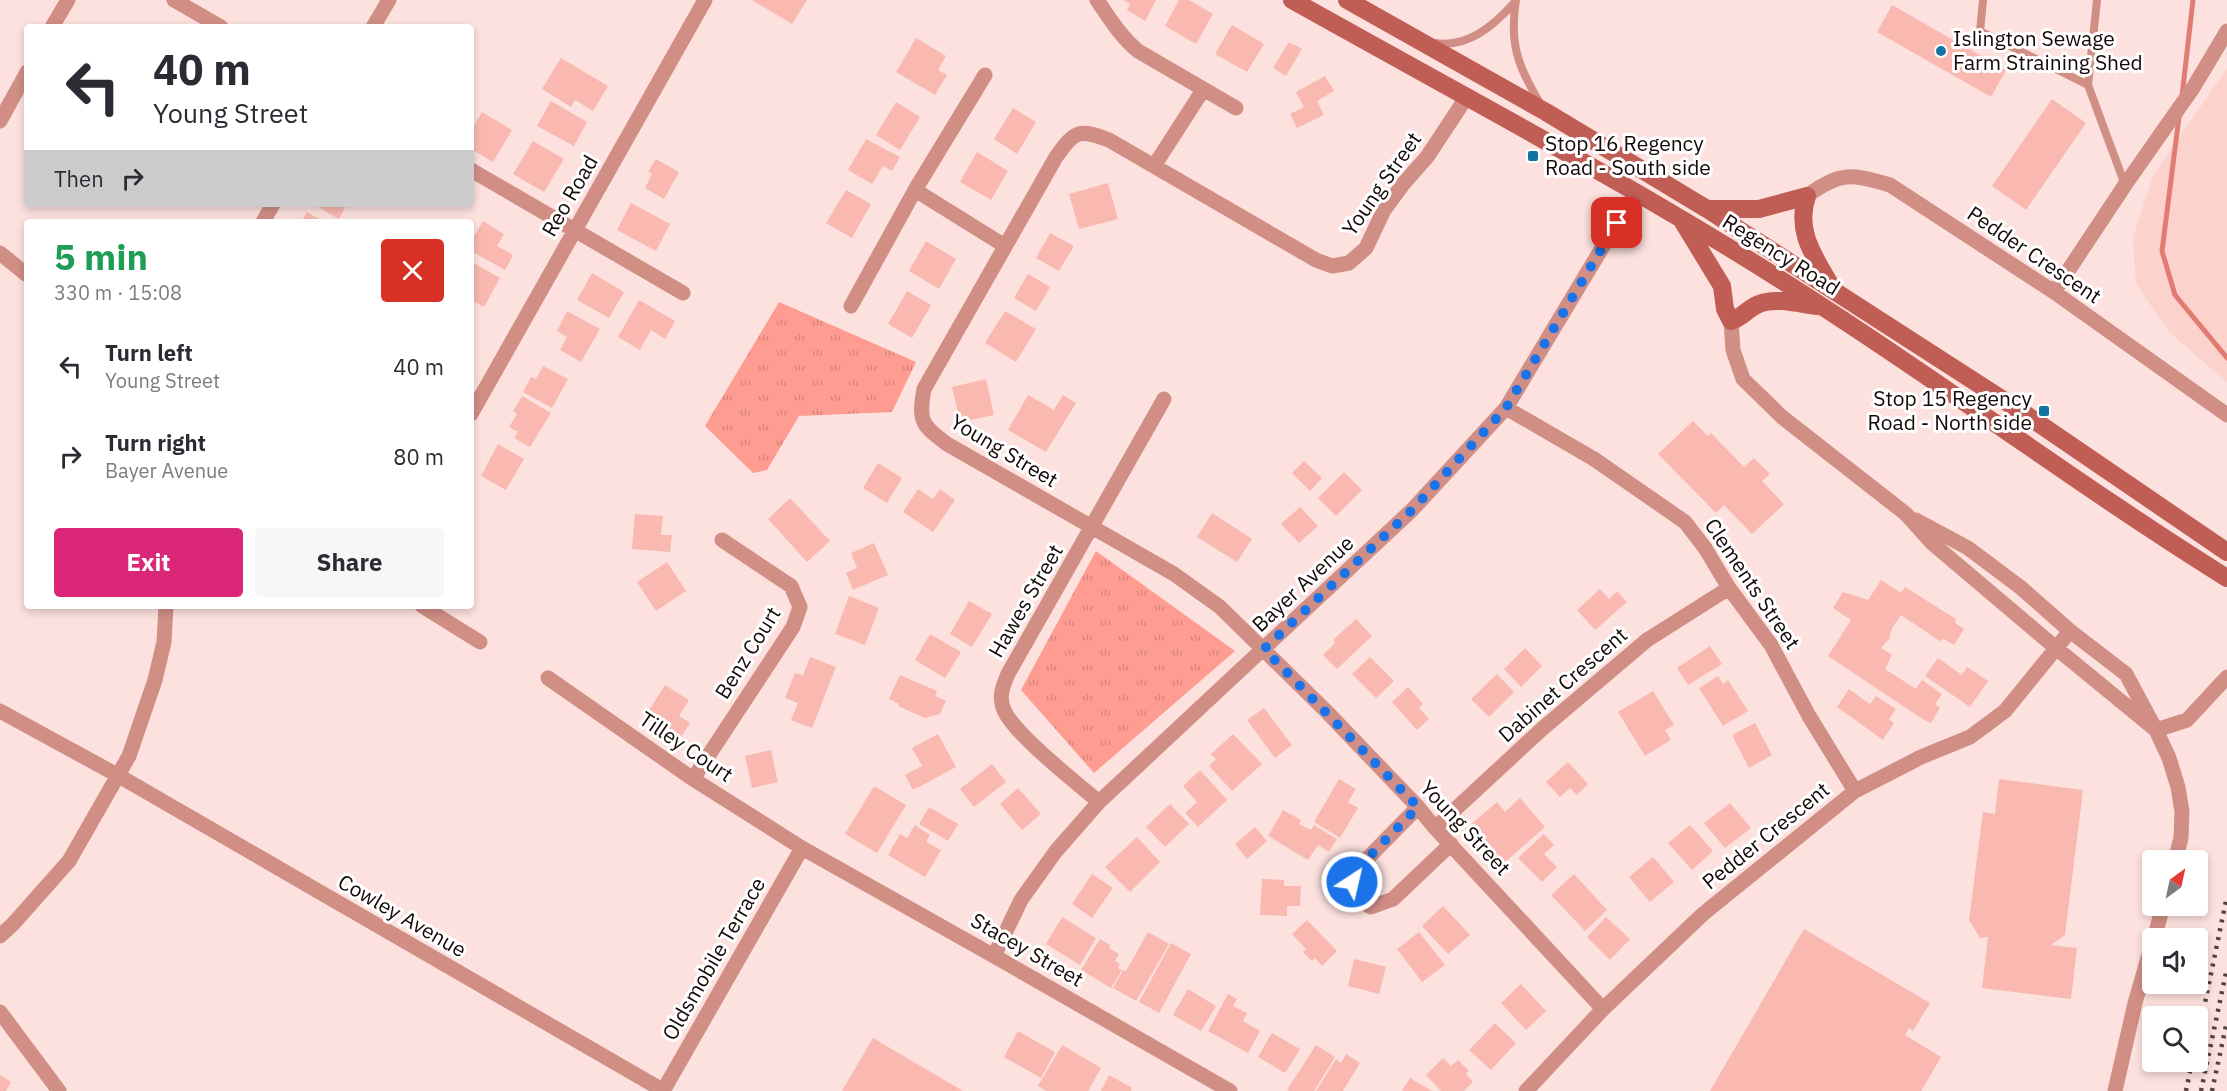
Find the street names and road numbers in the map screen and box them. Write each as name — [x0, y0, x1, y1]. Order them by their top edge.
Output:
street label: Young Street — [1335, 126, 1427, 241]
street label: Reo Road — [535, 150, 604, 241]
street label: Pedder Crescent — [1962, 199, 2107, 309]
street label: Regency Road — [1718, 207, 1845, 301]
street label: Young Street — [946, 407, 1063, 493]
street label: Clements Street — [1699, 513, 1807, 654]
street label: Bayer Avenue — [1245, 529, 1359, 638]
street label: Hawes Street — [981, 539, 1069, 662]
street label: Benz Court — [708, 601, 787, 704]
street label: Dabinet Crescent — [1492, 620, 1633, 748]
street label: Tilley Court — [634, 705, 739, 788]
street label: Young Street — [1414, 774, 1517, 881]
street label: Pedder Crescent — [1696, 775, 1835, 895]
street label: Cowley Avenue — [333, 867, 472, 963]
street label: Oldsmobile Terrace — [655, 872, 771, 1045]
street label: Stacey Street — [966, 906, 1089, 993]

